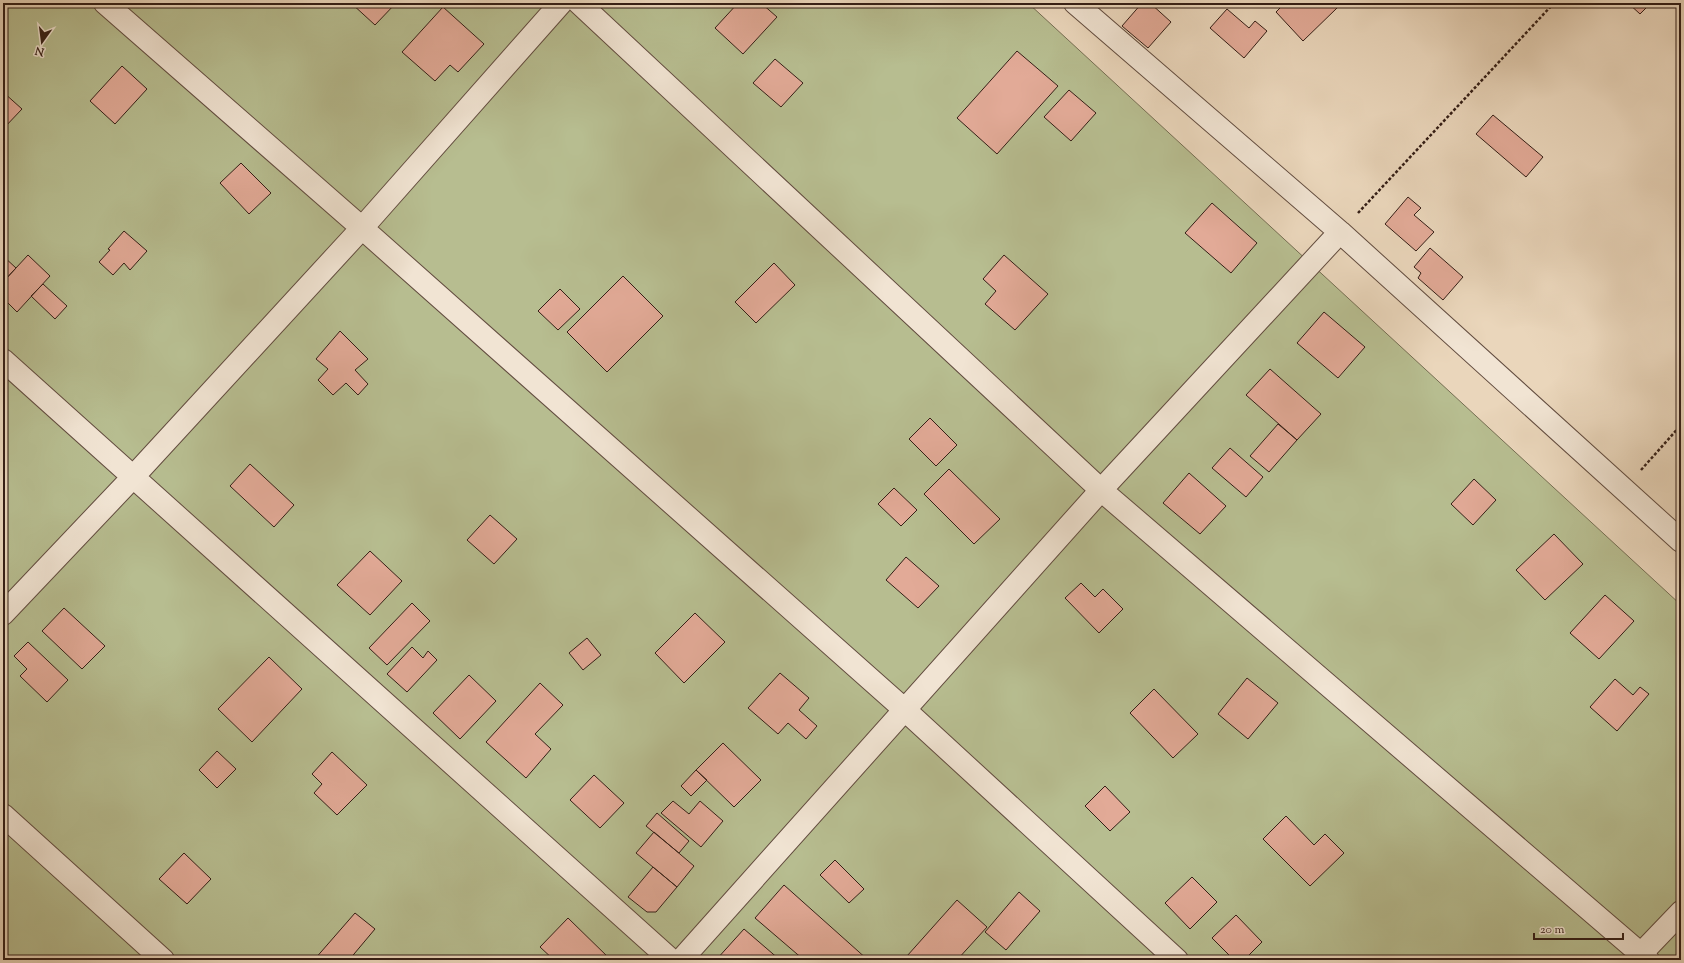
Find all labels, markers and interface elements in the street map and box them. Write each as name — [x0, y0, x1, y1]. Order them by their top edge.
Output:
north arrow — [22, 22, 62, 62]
text: N — [33, 42, 47, 60]
scale bar — [1534, 915, 1623, 941]
text: 20 m — [1540, 921, 1565, 939]

